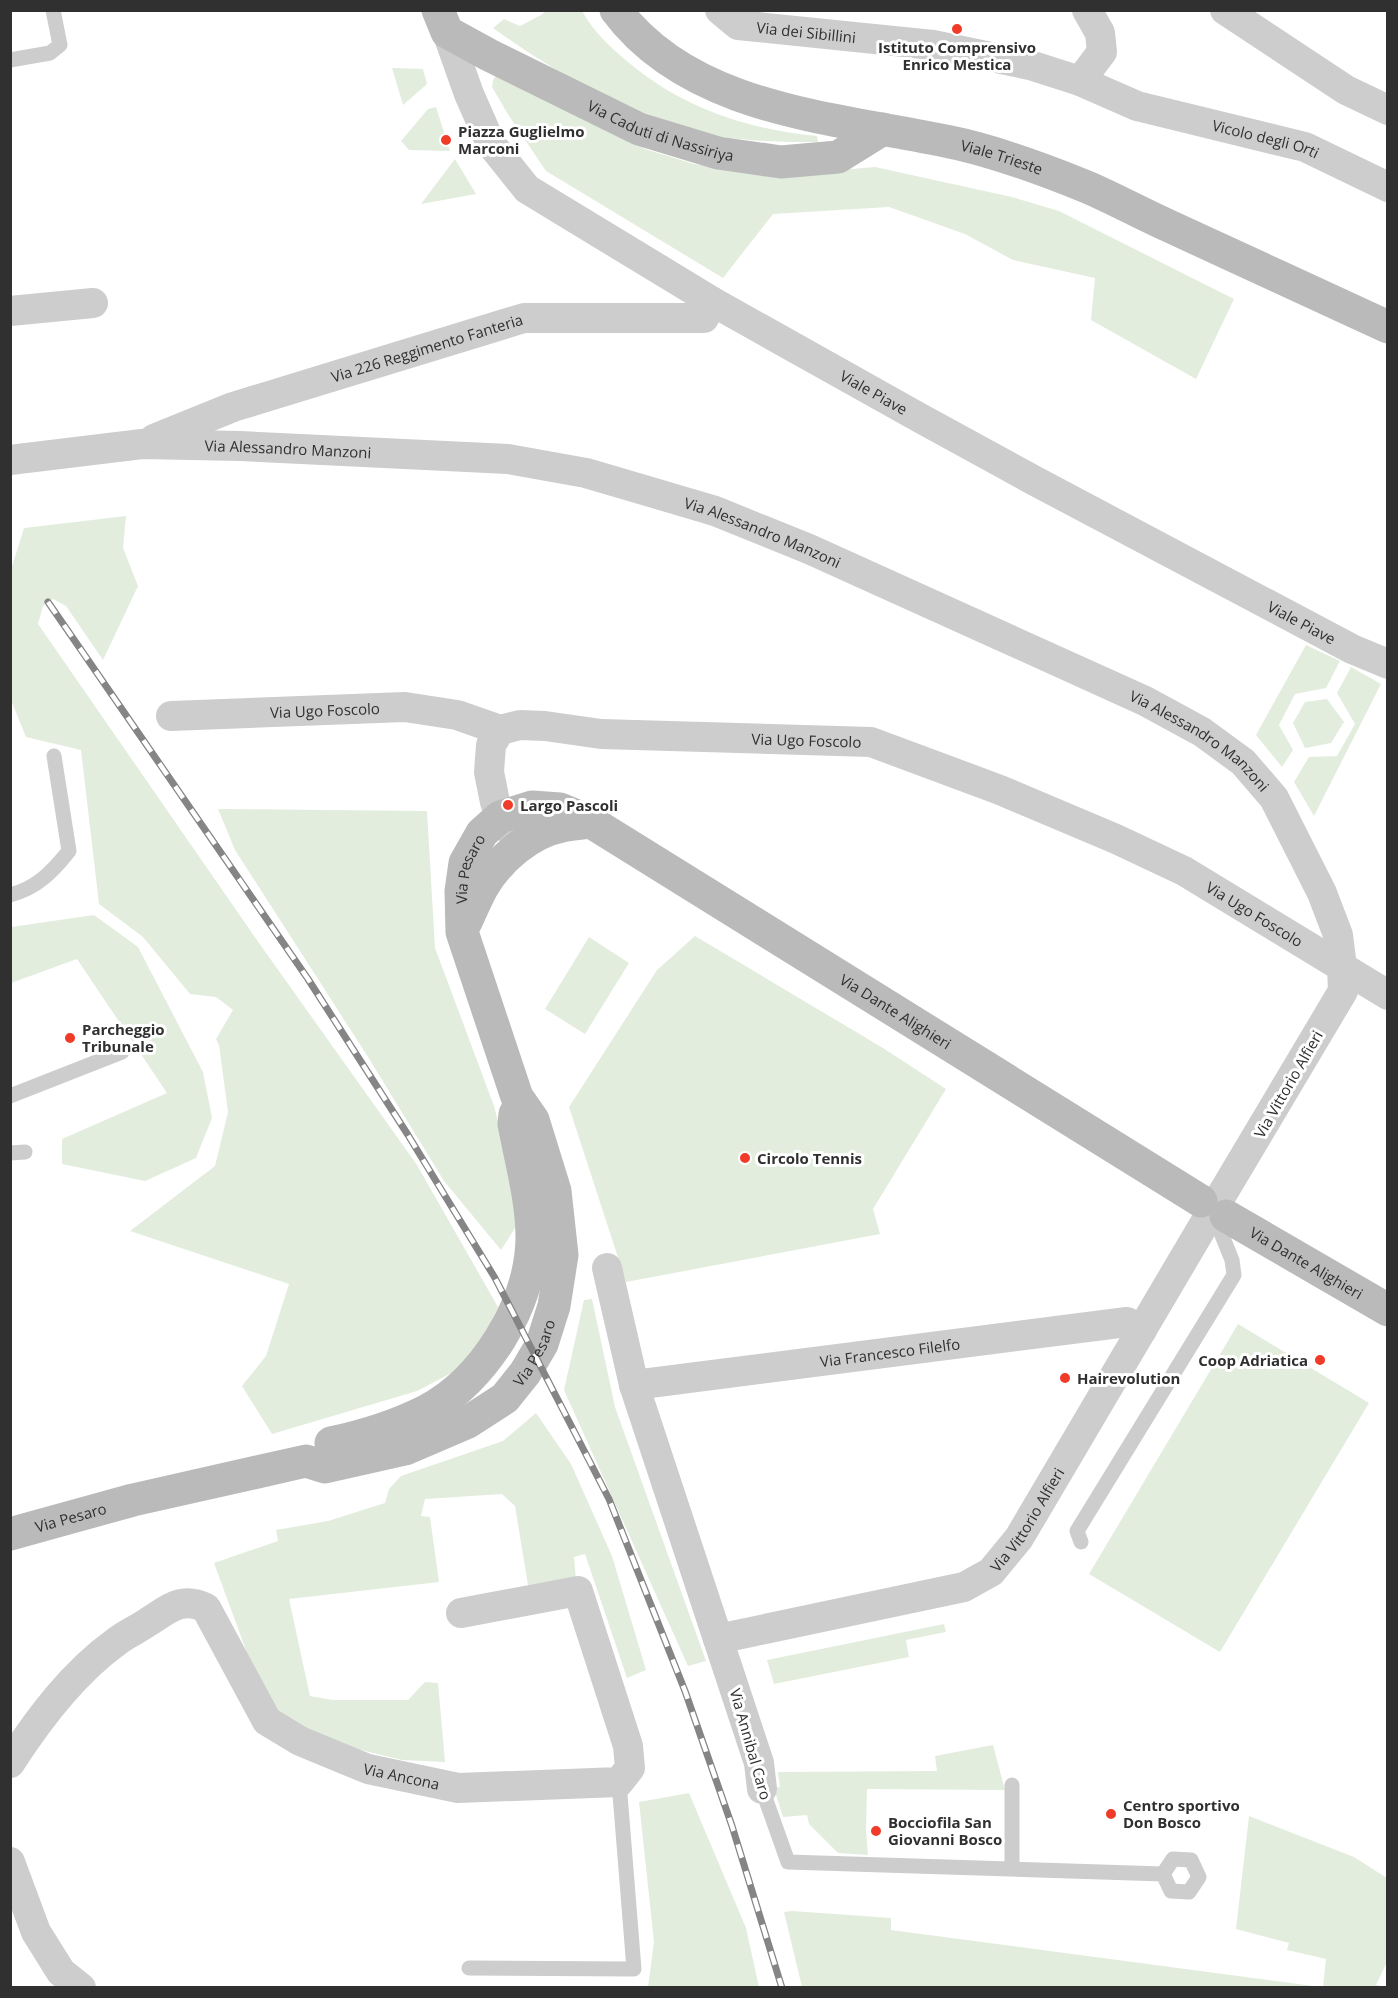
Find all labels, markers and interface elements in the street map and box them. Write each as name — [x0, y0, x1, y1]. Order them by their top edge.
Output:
street label: Via dei Sibillini — [756, 17, 857, 47]
marker: Istituto Comprensivo Enrico Mestica — [950, 22, 964, 36]
place label: Istituto Comprensivo Enrico Mestica — [878, 37, 1036, 74]
street label: Via Caduti di Nassiriya — [584, 95, 735, 165]
street label: Vicolo degli Orti — [1210, 115, 1323, 162]
place label: Piazza Guglielmo Marconi — [458, 121, 584, 158]
marker: Piazza Guglielmo Marconi — [439, 133, 453, 147]
street label: Viale Trieste — [959, 135, 1046, 179]
street label: Via 226 Reggimento Fanteria — [329, 309, 525, 386]
street label: Viale Piave — [836, 365, 911, 419]
street label: Via Alessandro Manzoni — [204, 435, 372, 462]
street label: Via Alessandro Manzoni — [682, 493, 844, 572]
street label: Viale Piave — [1264, 596, 1339, 649]
street label: Via Alessandro Manzoni — [1127, 685, 1274, 795]
street label: Via Ugo Foscolo — [270, 698, 380, 722]
street label: Via Ugo Foscolo — [751, 728, 862, 752]
place label: Largo Pascoli — [520, 795, 618, 815]
marker: Largo Pascoli — [501, 798, 515, 812]
street label: Via Pesaro — [451, 830, 489, 904]
street label: Via Ugo Foscolo — [1202, 877, 1307, 951]
street label: Via Dante Alighieri — [836, 969, 955, 1053]
place label: Parcheggio Tribunale — [82, 1019, 165, 1056]
street label: Via Vittorio Alfieri — [1249, 1027, 1327, 1141]
marker: Parcheggio Tribunale — [63, 1031, 77, 1045]
place label: Circolo Tennis — [757, 1148, 862, 1168]
marker: Circolo Tennis — [738, 1151, 752, 1165]
street label: Via Dante Alighieri — [1246, 1222, 1367, 1303]
street label: Via Pesaro — [508, 1317, 559, 1390]
street label: Via Francesco Filelfo — [819, 1333, 961, 1371]
place label: Coop Adriatica — [1198, 1350, 1308, 1370]
marker: Coop Adriatica — [1313, 1353, 1327, 1367]
place label: Hairevolution — [1077, 1368, 1180, 1388]
marker: Hairevolution — [1058, 1371, 1072, 1385]
street label: Via Vittorio Alfieri — [985, 1464, 1068, 1576]
street label: Via Pesaro — [33, 1498, 109, 1537]
street label: Via Annibal Caro — [726, 1686, 776, 1802]
street label: Via Ancona — [362, 1758, 442, 1794]
place label: Centro sportivo Don Bosco — [1123, 1795, 1240, 1832]
marker: Centro sportivo Don Bosco — [1104, 1807, 1118, 1821]
place label: Bocciofila San Giovanni Bosco — [888, 1812, 1002, 1849]
marker: Bocciofila San Giovanni Bosco — [869, 1824, 883, 1838]

